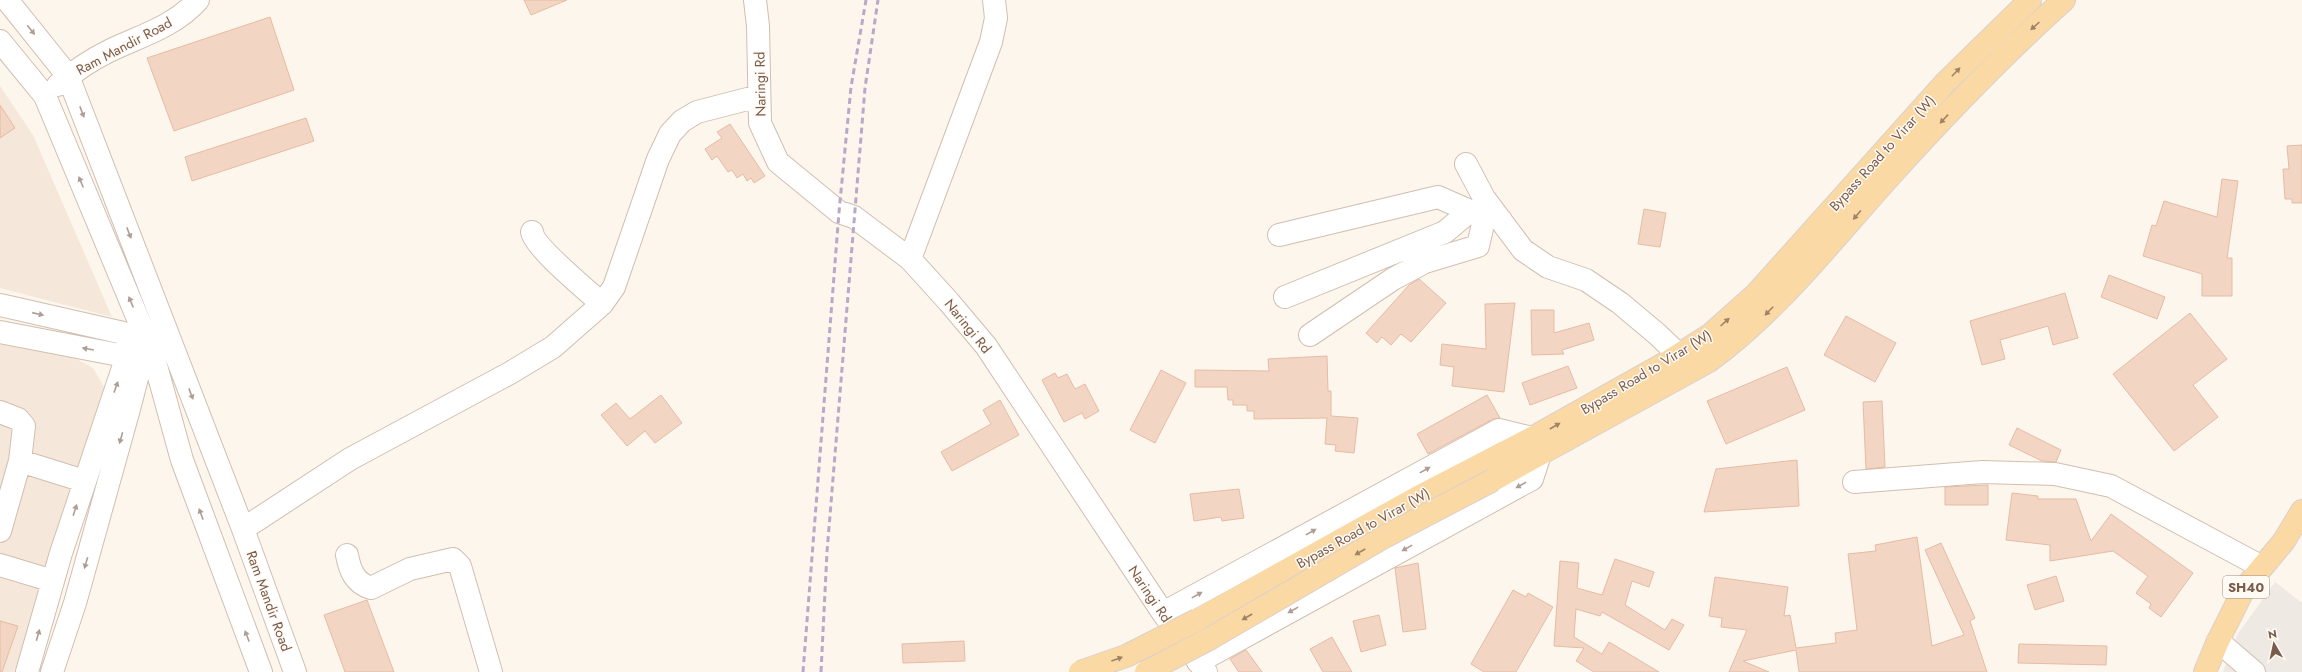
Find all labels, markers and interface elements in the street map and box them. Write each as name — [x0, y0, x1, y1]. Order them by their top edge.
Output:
street label: Ram Mandir Road — [73, 12, 175, 80]
one-way arrow — [2030, 21, 2040, 31]
one-way arrow — [27, 25, 36, 36]
street label: Naringi Rd — [749, 51, 771, 117]
one-way arrow — [1951, 67, 1961, 77]
street label: Bypass Road to Virar (W) — [1824, 91, 1940, 215]
one-way arrow — [80, 107, 86, 119]
one-way arrow — [1939, 114, 1949, 124]
one-way arrow — [78, 177, 84, 188]
one-way arrow — [1852, 210, 1861, 220]
one-way arrow — [127, 228, 133, 240]
street label: Naringi Rd — [940, 294, 996, 358]
one-way arrow — [128, 297, 134, 308]
one-way arrow — [1764, 306, 1774, 316]
one-way arrow — [32, 311, 44, 317]
one-way arrow — [1720, 317, 1730, 327]
street label: Bypass Road to Virar (W) — [1577, 325, 1715, 419]
one-way arrow — [81, 346, 94, 352]
one-way arrow — [113, 380, 119, 392]
one-way arrow — [188, 388, 194, 400]
one-way arrow — [1549, 422, 1560, 429]
one-way arrow — [118, 432, 124, 444]
one-way arrow — [1420, 467, 1431, 473]
one-way arrow — [1515, 482, 1527, 489]
street label: Bypass Road to Virar (W) — [1293, 483, 1433, 573]
one-way arrow — [72, 504, 78, 516]
one-way arrow — [198, 507, 204, 519]
one-way arrow — [1305, 529, 1317, 536]
one-way arrow — [1401, 544, 1413, 551]
street label: Ram Mandir Road — [241, 548, 297, 654]
one-way arrow — [1354, 548, 1366, 555]
one-way arrow — [83, 557, 89, 569]
street label: Naringi Rd — [1124, 561, 1176, 627]
road number: SH40 — [2223, 576, 2269, 598]
one-way arrow — [1191, 591, 1203, 598]
one-way arrow — [1287, 607, 1299, 613]
one-way arrow — [1241, 613, 1253, 620]
north arrow — [2254, 624, 2294, 664]
text: N — [2267, 626, 2278, 643]
one-way arrow — [35, 629, 41, 641]
one-way arrow — [244, 629, 250, 641]
one-way arrow — [1111, 656, 1123, 662]

